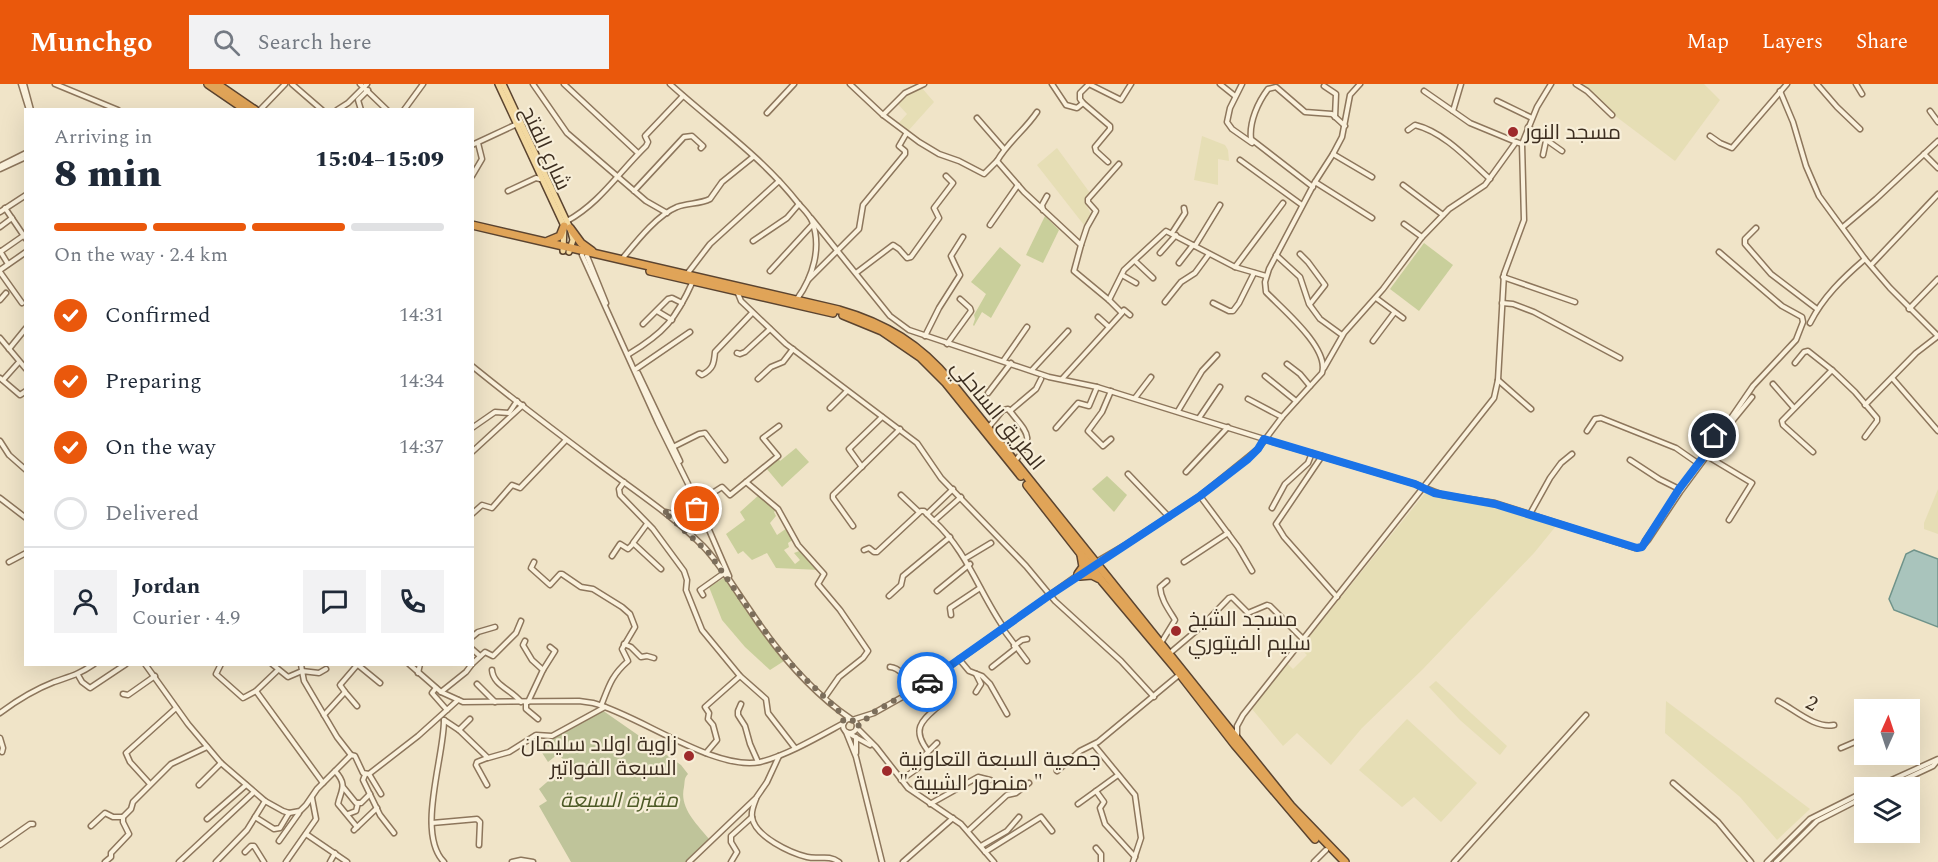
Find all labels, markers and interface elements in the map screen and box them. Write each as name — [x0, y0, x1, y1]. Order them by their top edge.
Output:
search box — [189, 15, 609, 69]
text: Munchgo — [30, 21, 153, 64]
icon: search — [210, 26, 243, 59]
text: Search here — [258, 26, 372, 59]
text: Map — [1687, 26, 1729, 58]
text: Layers — [1762, 26, 1823, 58]
text: Share — [1856, 26, 1908, 58]
street label: شارع الفتح — [512, 101, 579, 196]
place label: مسجد النور — [1524, 117, 1621, 149]
text: Arriving in — [54, 122, 152, 152]
marker: مسجد النور — [1506, 125, 1520, 139]
text: 15:04–15:09 — [315, 143, 444, 176]
text: 8 min — [54, 145, 162, 204]
text: On the way · 2.4 km — [54, 240, 228, 270]
icon: check — [54, 299, 87, 332]
text: Confirmed — [105, 299, 211, 332]
text: 14:31 — [399, 300, 444, 330]
street label: الطريق الساحلي — [943, 353, 1052, 478]
icon: check — [54, 365, 87, 398]
text: Preparing — [105, 365, 202, 398]
text: 14:34 — [399, 366, 444, 396]
pin — [1688, 410, 1739, 461]
icon: home — [1697, 419, 1730, 452]
icon: check — [54, 431, 87, 464]
text: On the way — [105, 431, 216, 464]
text: 14:37 — [399, 432, 444, 462]
pin — [671, 483, 722, 534]
icon: bag — [680, 492, 713, 525]
text: Delivered — [105, 497, 199, 530]
button: person — [54, 570, 117, 633]
text: Jordan — [132, 570, 200, 603]
button: chat — [303, 570, 366, 633]
button: phone — [381, 570, 444, 633]
text: Courier · 4.9 — [132, 603, 240, 633]
place label: مسجد الشيخ سليم الفيتوري — [1188, 604, 1311, 660]
marker: مسجد الشيخ سليم الفيتوري — [1169, 624, 1183, 638]
courier — [897, 652, 957, 712]
icon: car — [911, 666, 944, 699]
street label: 2 — [1799, 687, 1824, 720]
north arrow — [1854, 699, 1920, 765]
map controls — [1854, 699, 1920, 843]
place label: زاوية اولاد سليمان السبعة الفواتير — [521, 729, 677, 785]
place label: جمعية السبعة التعاونية " منصور الشيبة " — [899, 744, 1101, 800]
marker: زاوية اولاد سليمان السبعة الفواتير — [682, 749, 696, 763]
marker: جمعية السبعة التعاونية " منصور الشيبة " — [880, 764, 894, 778]
button: layers — [1854, 777, 1920, 843]
park label: مقبرة السبعة — [560, 785, 678, 817]

